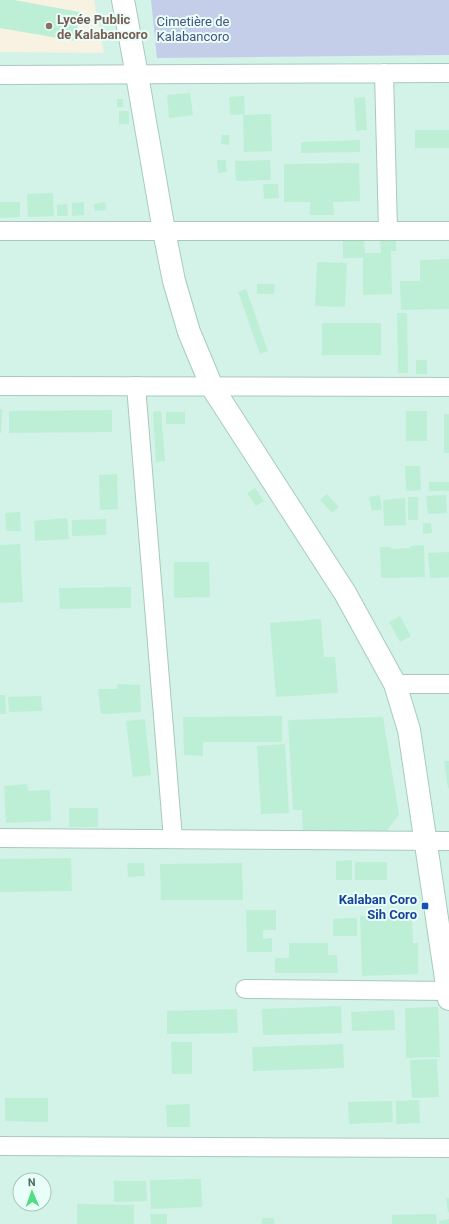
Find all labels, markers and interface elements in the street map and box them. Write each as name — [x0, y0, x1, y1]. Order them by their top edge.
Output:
place label: Lycée Public de Kalabancoro — [57, 12, 148, 42]
park label: Cimetière de Kalabancoro — [157, 14, 230, 44]
marker: Lycée Public de Kalabancoro — [44, 21, 54, 31]
place label: Kalaban Coro Sih Coro — [339, 892, 417, 922]
marker: Kalaban Coro Sih Coro — [420, 901, 430, 911]
north arrow — [12, 1172, 52, 1212]
text: N — [28, 1176, 36, 1189]

